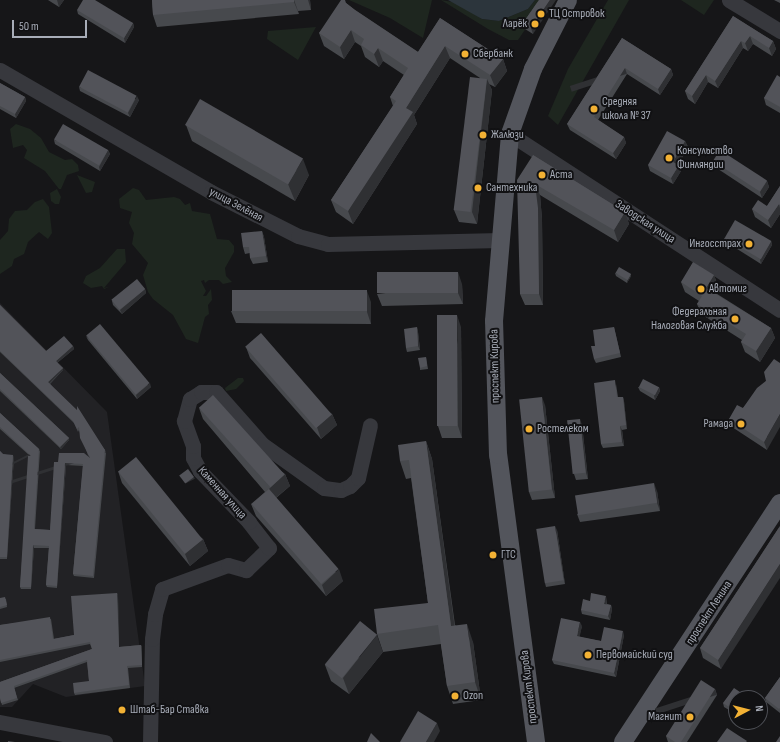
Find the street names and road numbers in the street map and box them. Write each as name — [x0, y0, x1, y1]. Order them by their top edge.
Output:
street label: улица Зелёная — [207, 185, 265, 225]
street label: Заводская улица — [612, 197, 678, 247]
street label: проспект Кирова — [487, 329, 503, 403]
street label: Каменная улица — [195, 464, 249, 522]
street label: проспект Ленина — [683, 578, 735, 648]
street label: проспект Кирова — [517, 649, 541, 725]

